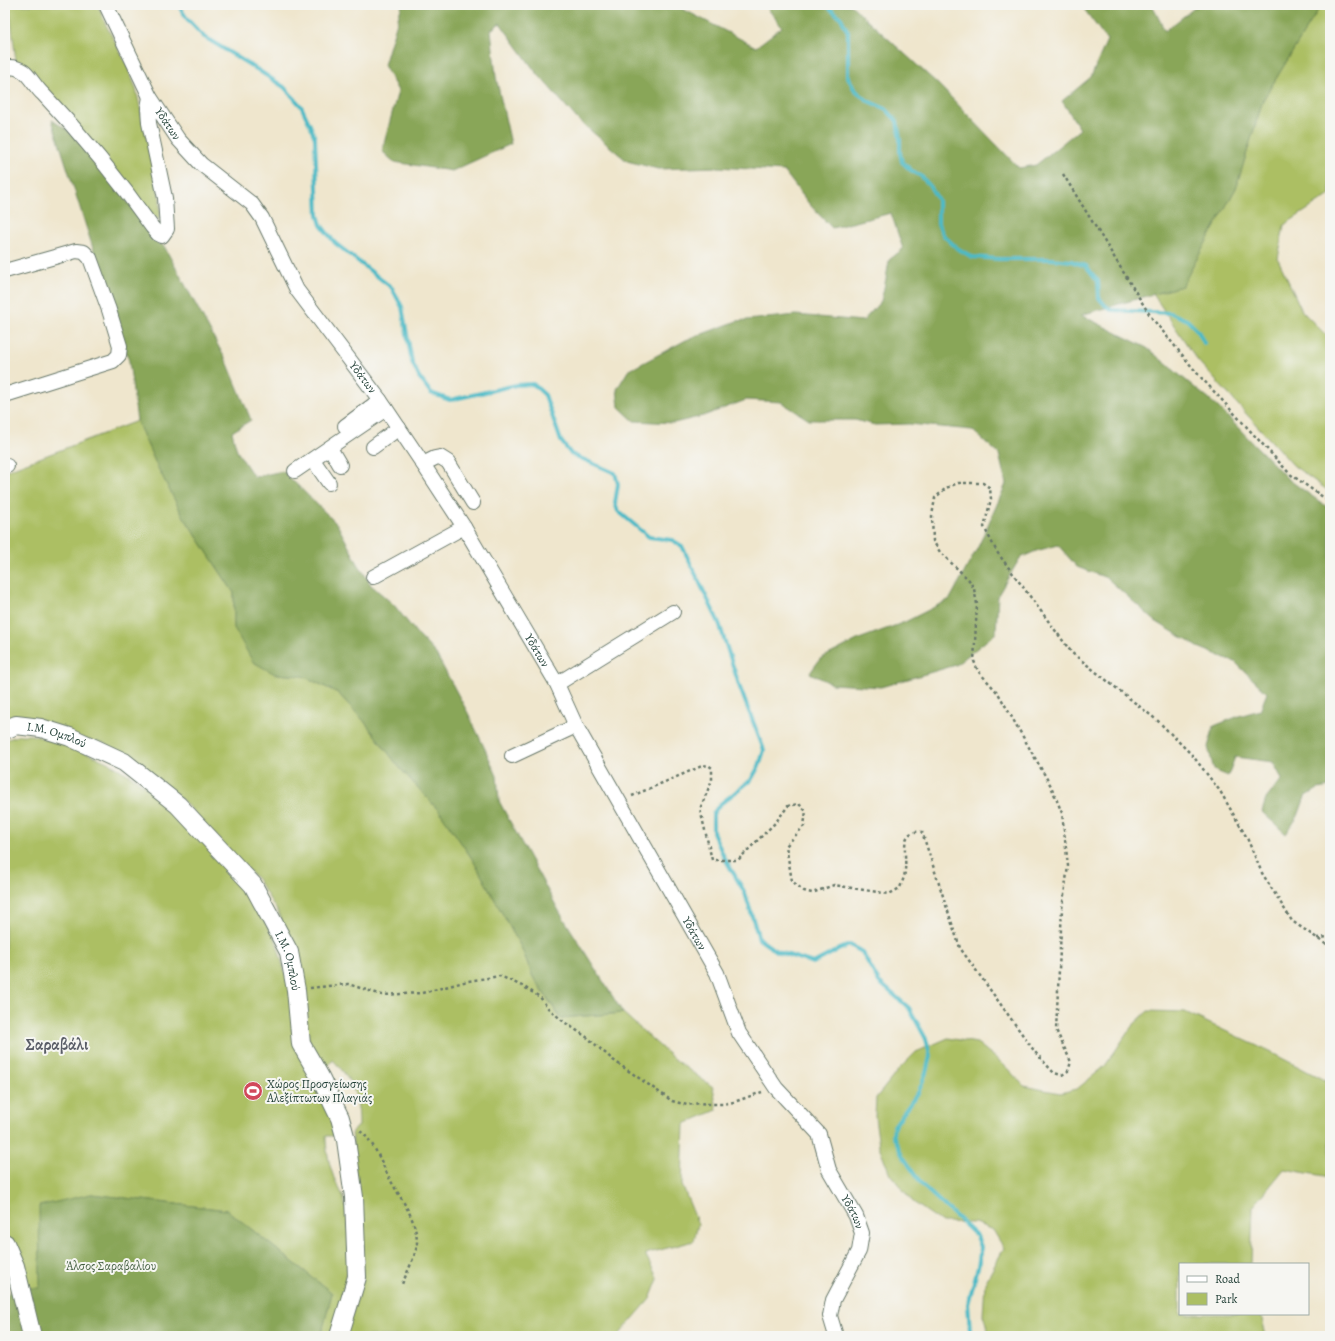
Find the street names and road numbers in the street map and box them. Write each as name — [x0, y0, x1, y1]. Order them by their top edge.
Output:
street label: Υδάτων — [150, 103, 185, 143]
street label: Υδάτων — [345, 357, 380, 397]
street label: Υδάτων — [520, 630, 553, 670]
street label: Ι.Μ. Ομπλού — [26, 718, 89, 752]
street label: Υδάτων — [678, 913, 710, 953]
street label: Ι.Μ. Ομπλού — [271, 928, 304, 992]
street label: Υδάτων — [837, 1191, 868, 1231]

